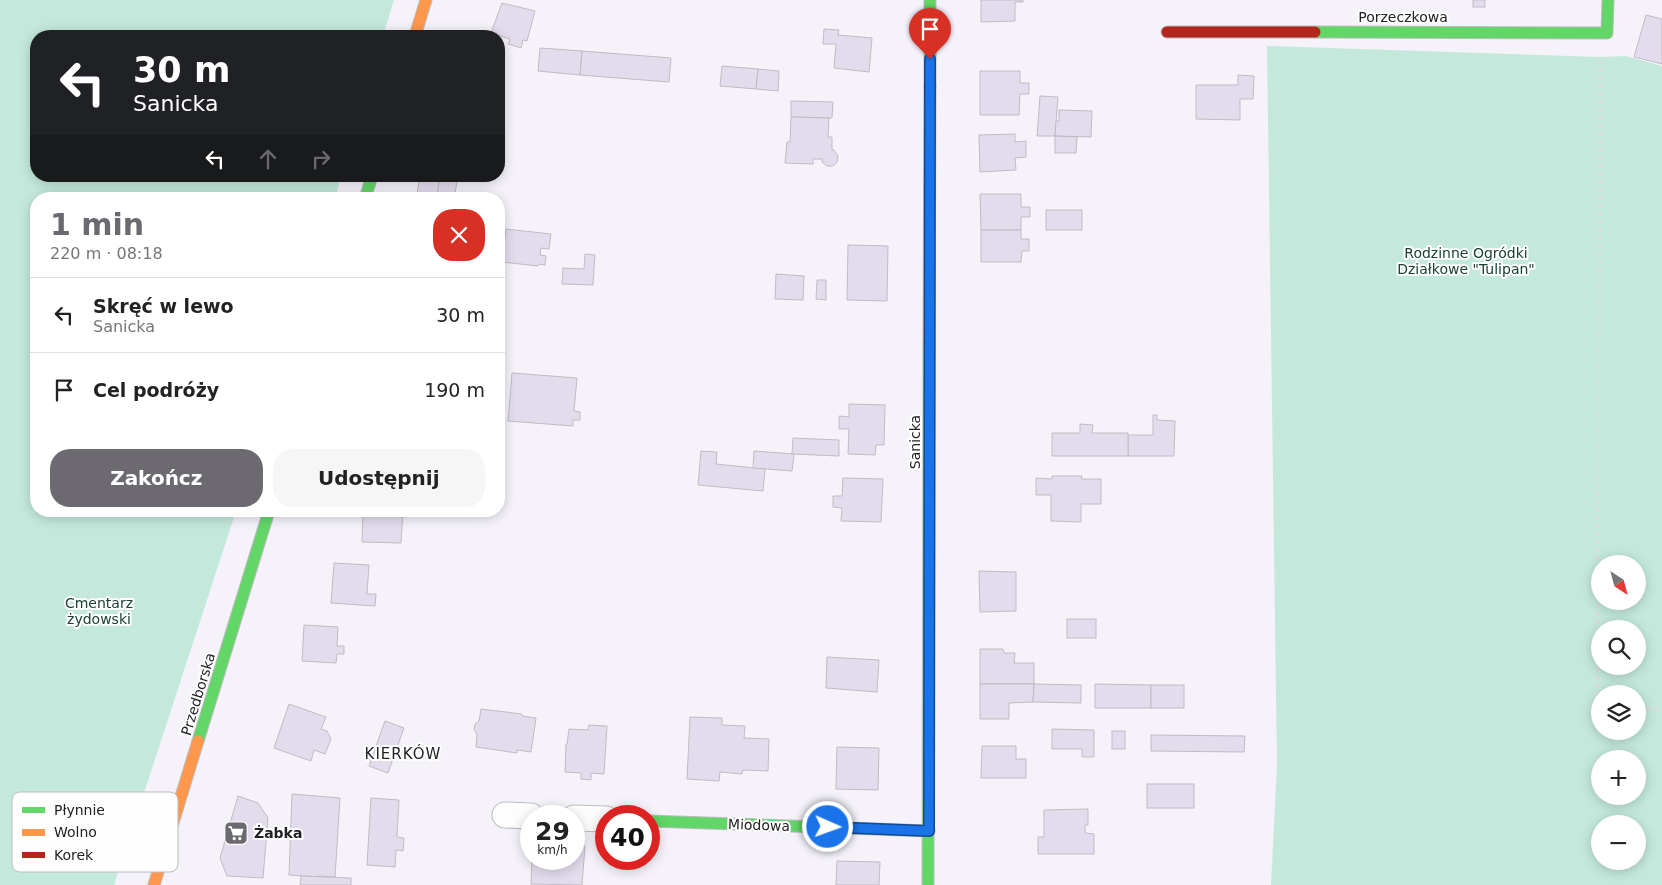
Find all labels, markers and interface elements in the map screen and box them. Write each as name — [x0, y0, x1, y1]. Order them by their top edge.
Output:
pin — [909, 8, 951, 59]
street label: Porzeczkowa — [1358, 9, 1448, 25]
icon: arrive — [916, 15, 944, 43]
icon: left — [50, 50, 115, 115]
text: 30 m — [133, 50, 230, 90]
text: Sanicka — [133, 91, 218, 116]
icon: left — [201, 145, 229, 173]
icon: ahead — [254, 145, 282, 173]
icon: right — [307, 145, 335, 173]
text: 1 min — [50, 207, 144, 242]
button: close — [433, 209, 485, 261]
text: 220 m · 08:18 — [50, 244, 163, 263]
park label: Rodzinne Ogródki Działkowe "Tulipan" — [1397, 245, 1535, 277]
text: Skręć w lewo — [93, 295, 234, 317]
icon: left — [50, 301, 78, 329]
text: 30 m — [436, 304, 485, 326]
text: Sanicka — [93, 317, 155, 336]
icon: arrive — [50, 376, 78, 404]
text: Cel podróży — [93, 379, 219, 401]
text: 190 m — [424, 379, 485, 401]
street label: Sanicka — [907, 415, 923, 469]
button: Zakończ — [50, 449, 263, 507]
button: Udostępnij — [273, 449, 485, 507]
north arrow — [1591, 555, 1646, 610]
map controls — [1591, 555, 1646, 870]
park label: Cmentarz żydowski — [65, 595, 133, 627]
button: search — [1591, 620, 1646, 675]
street label: Przedborska — [178, 651, 218, 737]
button: layers — [1591, 685, 1646, 740]
district label: KIERKÓW — [365, 744, 441, 763]
button: + — [1591, 750, 1646, 805]
legend — [12, 792, 178, 872]
position arrow — [801, 800, 853, 852]
text: Płynnie — [54, 802, 105, 818]
speed limit sign: 40 — [595, 805, 660, 870]
button: − — [1591, 815, 1646, 870]
street label: Miodowa — [728, 816, 790, 834]
text: 29 — [535, 817, 570, 846]
supermarket icon: Żabka — [223, 820, 249, 846]
text: Wolno — [54, 824, 97, 840]
place label: Żabka — [254, 825, 302, 841]
text: km/h — [537, 843, 568, 857]
text: Korek — [54, 847, 94, 863]

